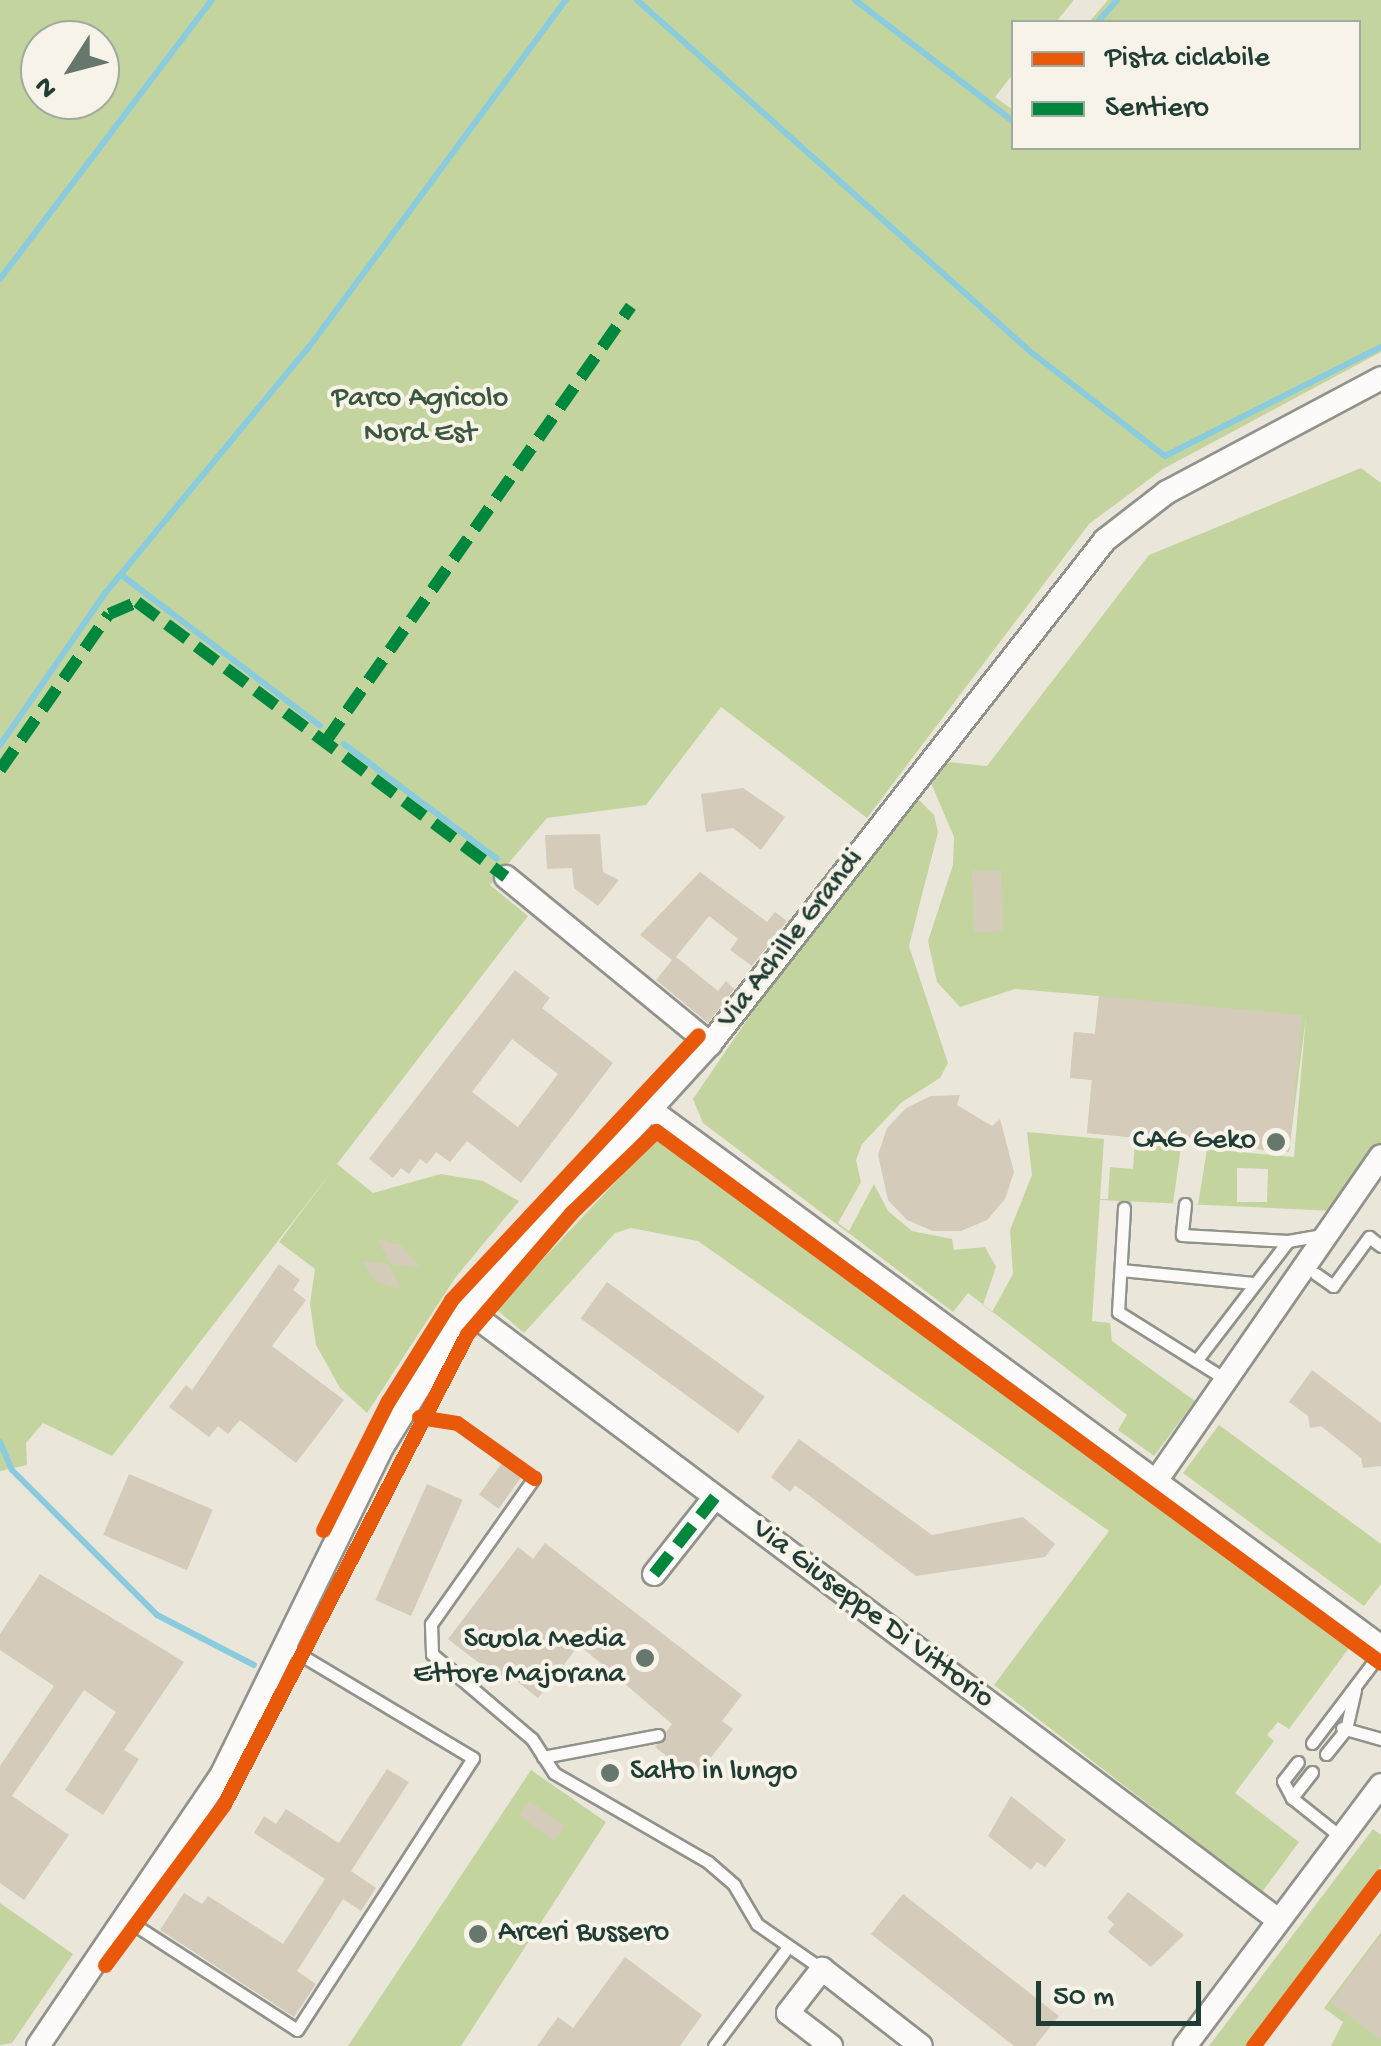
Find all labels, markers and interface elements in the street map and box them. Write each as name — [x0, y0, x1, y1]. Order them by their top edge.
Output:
north arrow — [20, 20, 120, 120]
legend — [1011, 20, 1361, 150]
text: Pista ciclabile — [1105, 42, 1270, 77]
text: N — [28, 70, 66, 104]
text: Sentiero — [1105, 92, 1209, 127]
park label: Parco Agricolo Nord Est — [332, 382, 508, 452]
street label: Via Achille Grandi — [711, 843, 873, 1037]
place label: CAG Geko — [1133, 1124, 1256, 1160]
marker: CAG Geko — [1265, 1131, 1287, 1153]
street label: Via Giuseppe Di Vittorio — [744, 1512, 1000, 1718]
place label: Scuola Media Ettore Majorana — [413, 1623, 625, 1694]
marker: Scuola Media Ettore Majorana — [634, 1647, 656, 1669]
place label: Salto in lungo — [630, 1755, 798, 1791]
marker: Salto in lungo — [599, 1762, 621, 1784]
place label: Arceri Bussero — [498, 1916, 669, 1952]
marker: Arceri Bussero — [467, 1923, 489, 1945]
scale bar — [1041, 1961, 1206, 2023]
text: 50 m — [1053, 1981, 1114, 2016]

